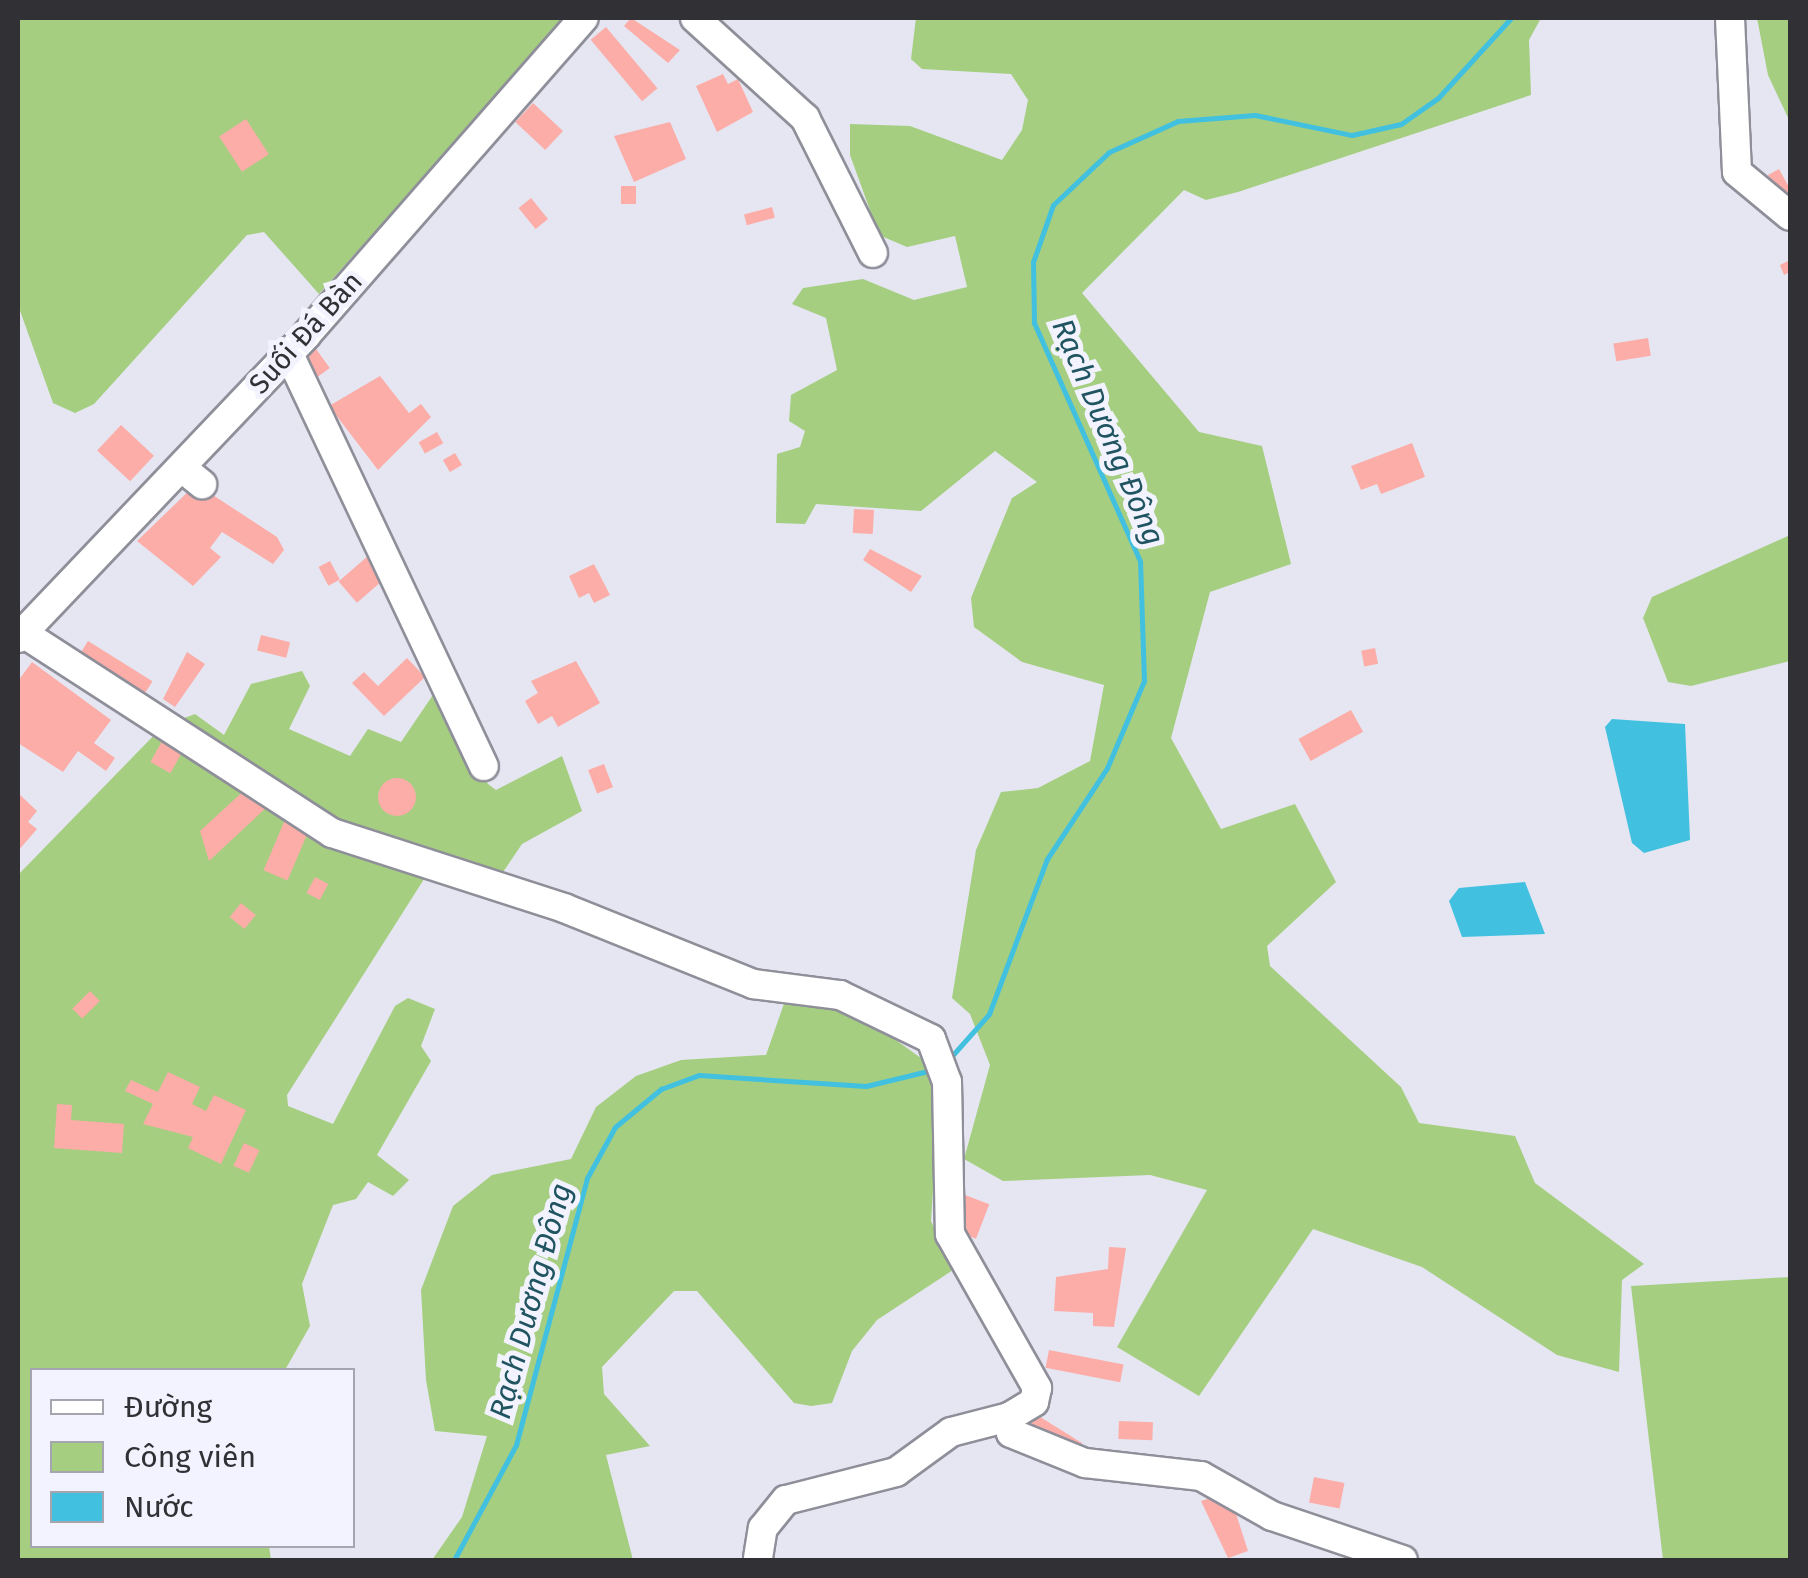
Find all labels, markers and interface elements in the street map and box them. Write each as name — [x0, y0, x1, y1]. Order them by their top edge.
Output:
street label: Suối Đá Bàn — [242, 265, 370, 401]
water label: Rạch Dương Đông — [1044, 313, 1172, 551]
water label: Rạch Dương Đông — [482, 1179, 580, 1423]
legend — [30, 1368, 355, 1548]
text: Đường — [124, 1389, 212, 1425]
text: Công viên — [124, 1439, 256, 1475]
text: Nước — [124, 1489, 194, 1525]

